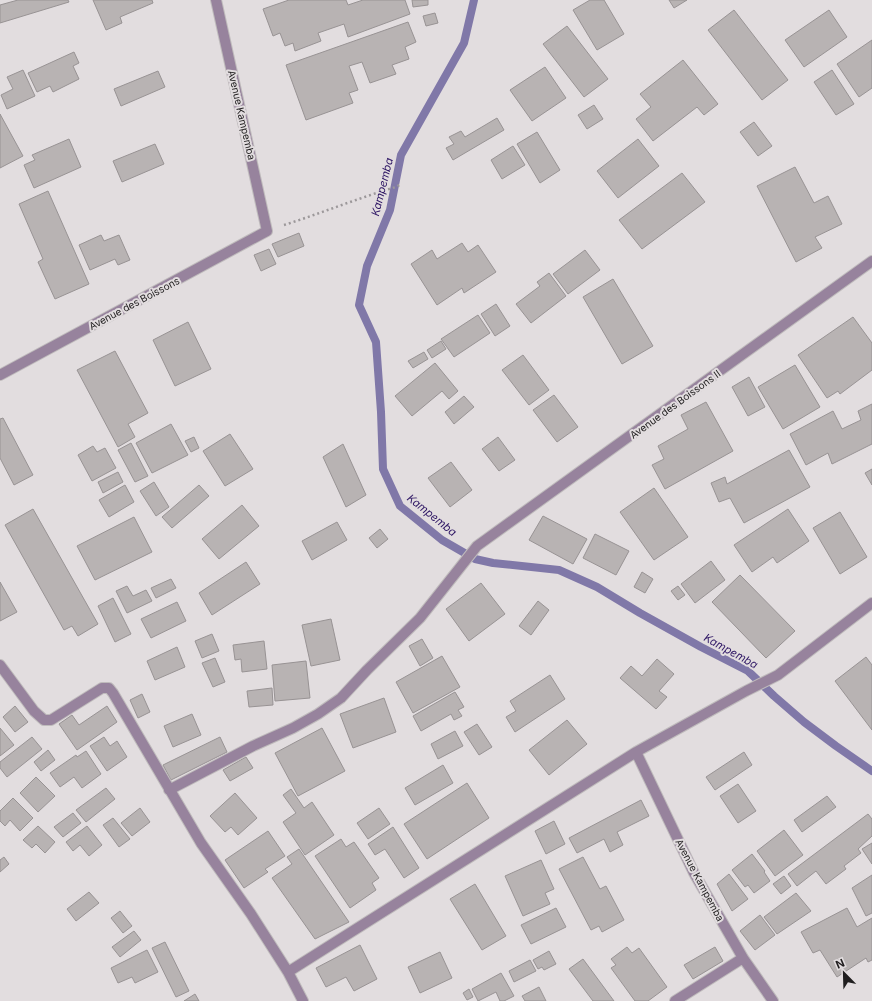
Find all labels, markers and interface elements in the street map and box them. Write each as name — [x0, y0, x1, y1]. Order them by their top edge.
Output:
street label: Avenue Kampemba — [226, 69, 258, 161]
water label: Kampemba — [368, 156, 396, 218]
street label: Avenue des Boissons — [87, 274, 181, 332]
street label: Avenue des Boissons II — [627, 367, 723, 441]
water label: Kampemba — [404, 491, 460, 539]
water label: Kampemba — [702, 630, 761, 672]
street label: Avenue Kampemba — [673, 837, 727, 923]
north arrow — [824, 953, 864, 993]
text: N — [833, 956, 847, 972]

